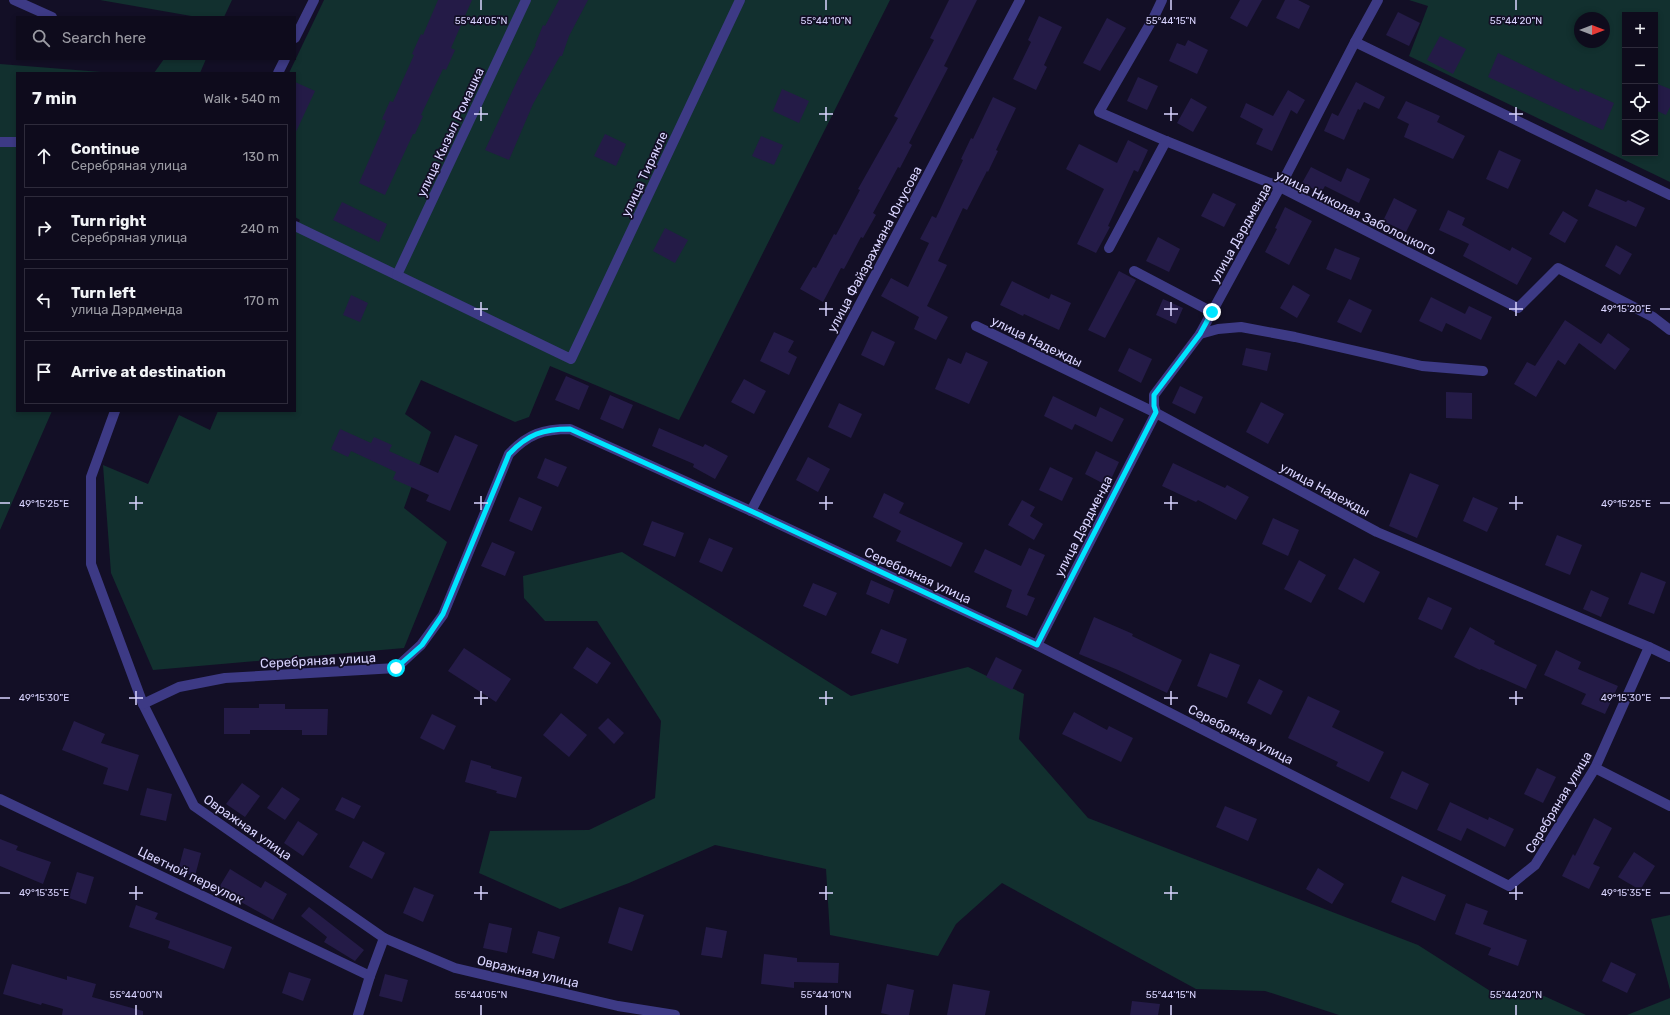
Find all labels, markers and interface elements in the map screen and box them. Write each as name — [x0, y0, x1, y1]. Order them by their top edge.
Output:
north arrow — [1574, 12, 1610, 48]
map controls — [1622, 12, 1658, 156]
button: + — [1622, 12, 1658, 48]
text: 55°44'05"N — [455, 15, 507, 27]
text: 55°44'10"N — [800, 15, 852, 27]
text: 55°44'15"N — [1146, 15, 1196, 27]
text: 55°44'20"N — [1490, 15, 1542, 27]
search box — [16, 16, 296, 60]
icon: search — [30, 27, 52, 49]
text: Search here — [62, 29, 146, 47]
button: − — [1622, 48, 1658, 84]
street label: улица Кызыл Ромашка — [414, 65, 487, 199]
button: locate — [1622, 84, 1658, 120]
text: 7 min — [32, 88, 77, 108]
text: Walk · 540 m — [204, 91, 280, 106]
button: layers — [1622, 120, 1658, 156]
street label: улица Тирякле — [618, 129, 671, 219]
text: Continue — [71, 140, 140, 158]
icon: ahead — [33, 145, 55, 167]
text: 130 m — [243, 149, 279, 164]
text: Серебряная улица — [71, 158, 187, 173]
street label: улица Файзрахмана Юнусова — [824, 164, 925, 335]
street label: улица Николая Заболоцкого — [1273, 167, 1439, 258]
street label: улица Дэрдменда — [1207, 181, 1274, 286]
text: Turn right — [71, 212, 146, 230]
icon: right — [33, 217, 55, 239]
text: 240 m — [240, 221, 279, 236]
text: Серебряная улица — [71, 230, 187, 245]
text: Turn left — [71, 284, 136, 302]
icon: left — [33, 289, 55, 311]
text: 170 m — [244, 293, 279, 308]
text: улица Дэрдменда — [71, 302, 183, 317]
route end — [1203, 303, 1221, 321]
text: 49°15'20"E — [1601, 303, 1651, 315]
street label: улица Надежды — [989, 313, 1085, 370]
icon: arrive — [33, 361, 55, 383]
text: Arrive at destination — [71, 363, 226, 381]
street label: улица Надежды — [1277, 459, 1372, 519]
street label: улица Дэрдменда — [1051, 473, 1115, 579]
text: 49°15'25"E — [19, 498, 69, 510]
text: 49°15'25"E — [1601, 498, 1651, 510]
street label: Серебряная улица — [862, 544, 974, 607]
street label: Серебряная улица — [260, 650, 376, 671]
route start — [387, 659, 405, 677]
text: 49°15'30"E — [19, 692, 69, 704]
text: 49°15'30"E — [1601, 692, 1651, 704]
street label: Серебряная улица — [1186, 701, 1296, 767]
street label: Серебряная улица — [1522, 749, 1595, 856]
street label: Овражная улица — [201, 791, 295, 863]
street label: Цветной переулок — [136, 843, 246, 908]
text: 49°15'35"E — [19, 887, 69, 899]
text: 49°15'35"E — [1601, 887, 1651, 899]
street label: Овражная улица — [475, 952, 580, 991]
text: 55°44'00"N — [109, 989, 163, 1001]
text: 55°44'05"N — [455, 989, 507, 1001]
text: 55°44'10"N — [800, 989, 852, 1001]
text: 55°44'15"N — [1146, 989, 1196, 1001]
text: 55°44'20"N — [1490, 989, 1542, 1001]

